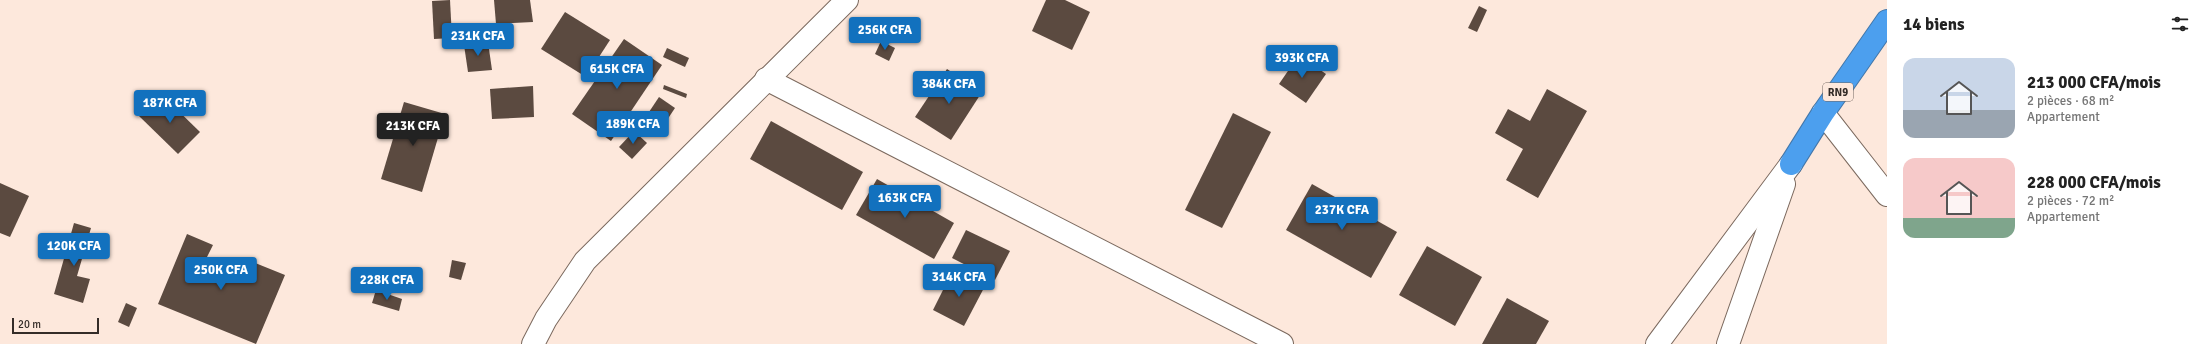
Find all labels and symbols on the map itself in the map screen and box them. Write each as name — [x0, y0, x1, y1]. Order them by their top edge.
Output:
pin: 256K CFA — [844, 17, 926, 51]
pin: 231K CFA — [437, 23, 519, 57]
pin: 393K CFA — [1261, 45, 1343, 79]
pin: 615K CFA — [576, 56, 658, 90]
pin: 384K CFA — [908, 71, 990, 105]
road number: RN9 — [1823, 83, 1853, 101]
pin: 187K CFA — [129, 90, 211, 124]
pin: 189K CFA — [592, 111, 674, 145]
pin: 213K CFA — [372, 113, 454, 147]
pin: 163K CFA — [864, 185, 946, 219]
pin: 237K CFA — [1301, 197, 1383, 231]
pin: 120K CFA — [33, 233, 115, 267]
pin: 250K CFA — [180, 257, 262, 291]
pin: 314K CFA — [918, 264, 1000, 298]
pin: 228K CFA — [346, 267, 428, 301]
scale bar — [12, 316, 99, 335]

